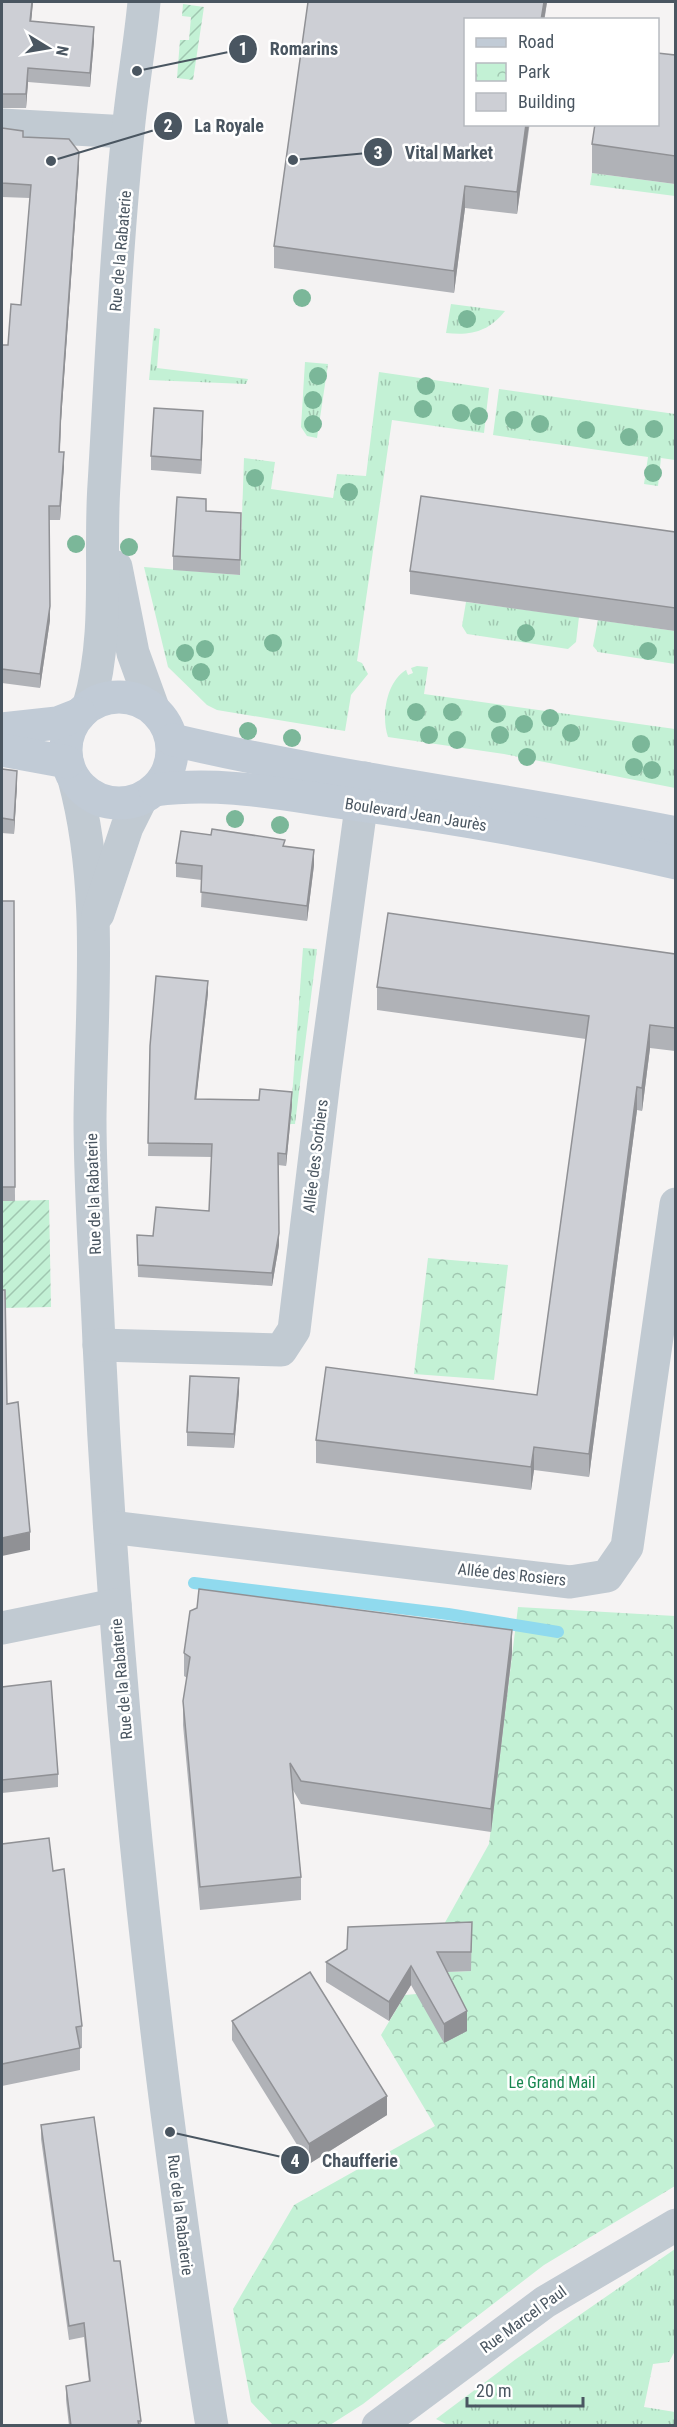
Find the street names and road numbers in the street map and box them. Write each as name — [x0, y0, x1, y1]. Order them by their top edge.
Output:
street label: Rue de la Rabaterie — [106, 190, 135, 312]
street label: Boulevard Jean Jaurès — [344, 794, 488, 835]
street label: Allée des Sorbiers — [299, 1098, 332, 1214]
street label: Rue de la Rabaterie — [82, 1133, 105, 1255]
street label: Allée des Rosiers — [457, 1559, 567, 1590]
street label: Rue de la Rabaterie — [107, 1618, 136, 1740]
street label: Rue de la Rabaterie — [164, 2154, 197, 2277]
street label: Rue Marcel Paul — [476, 2282, 570, 2357]

